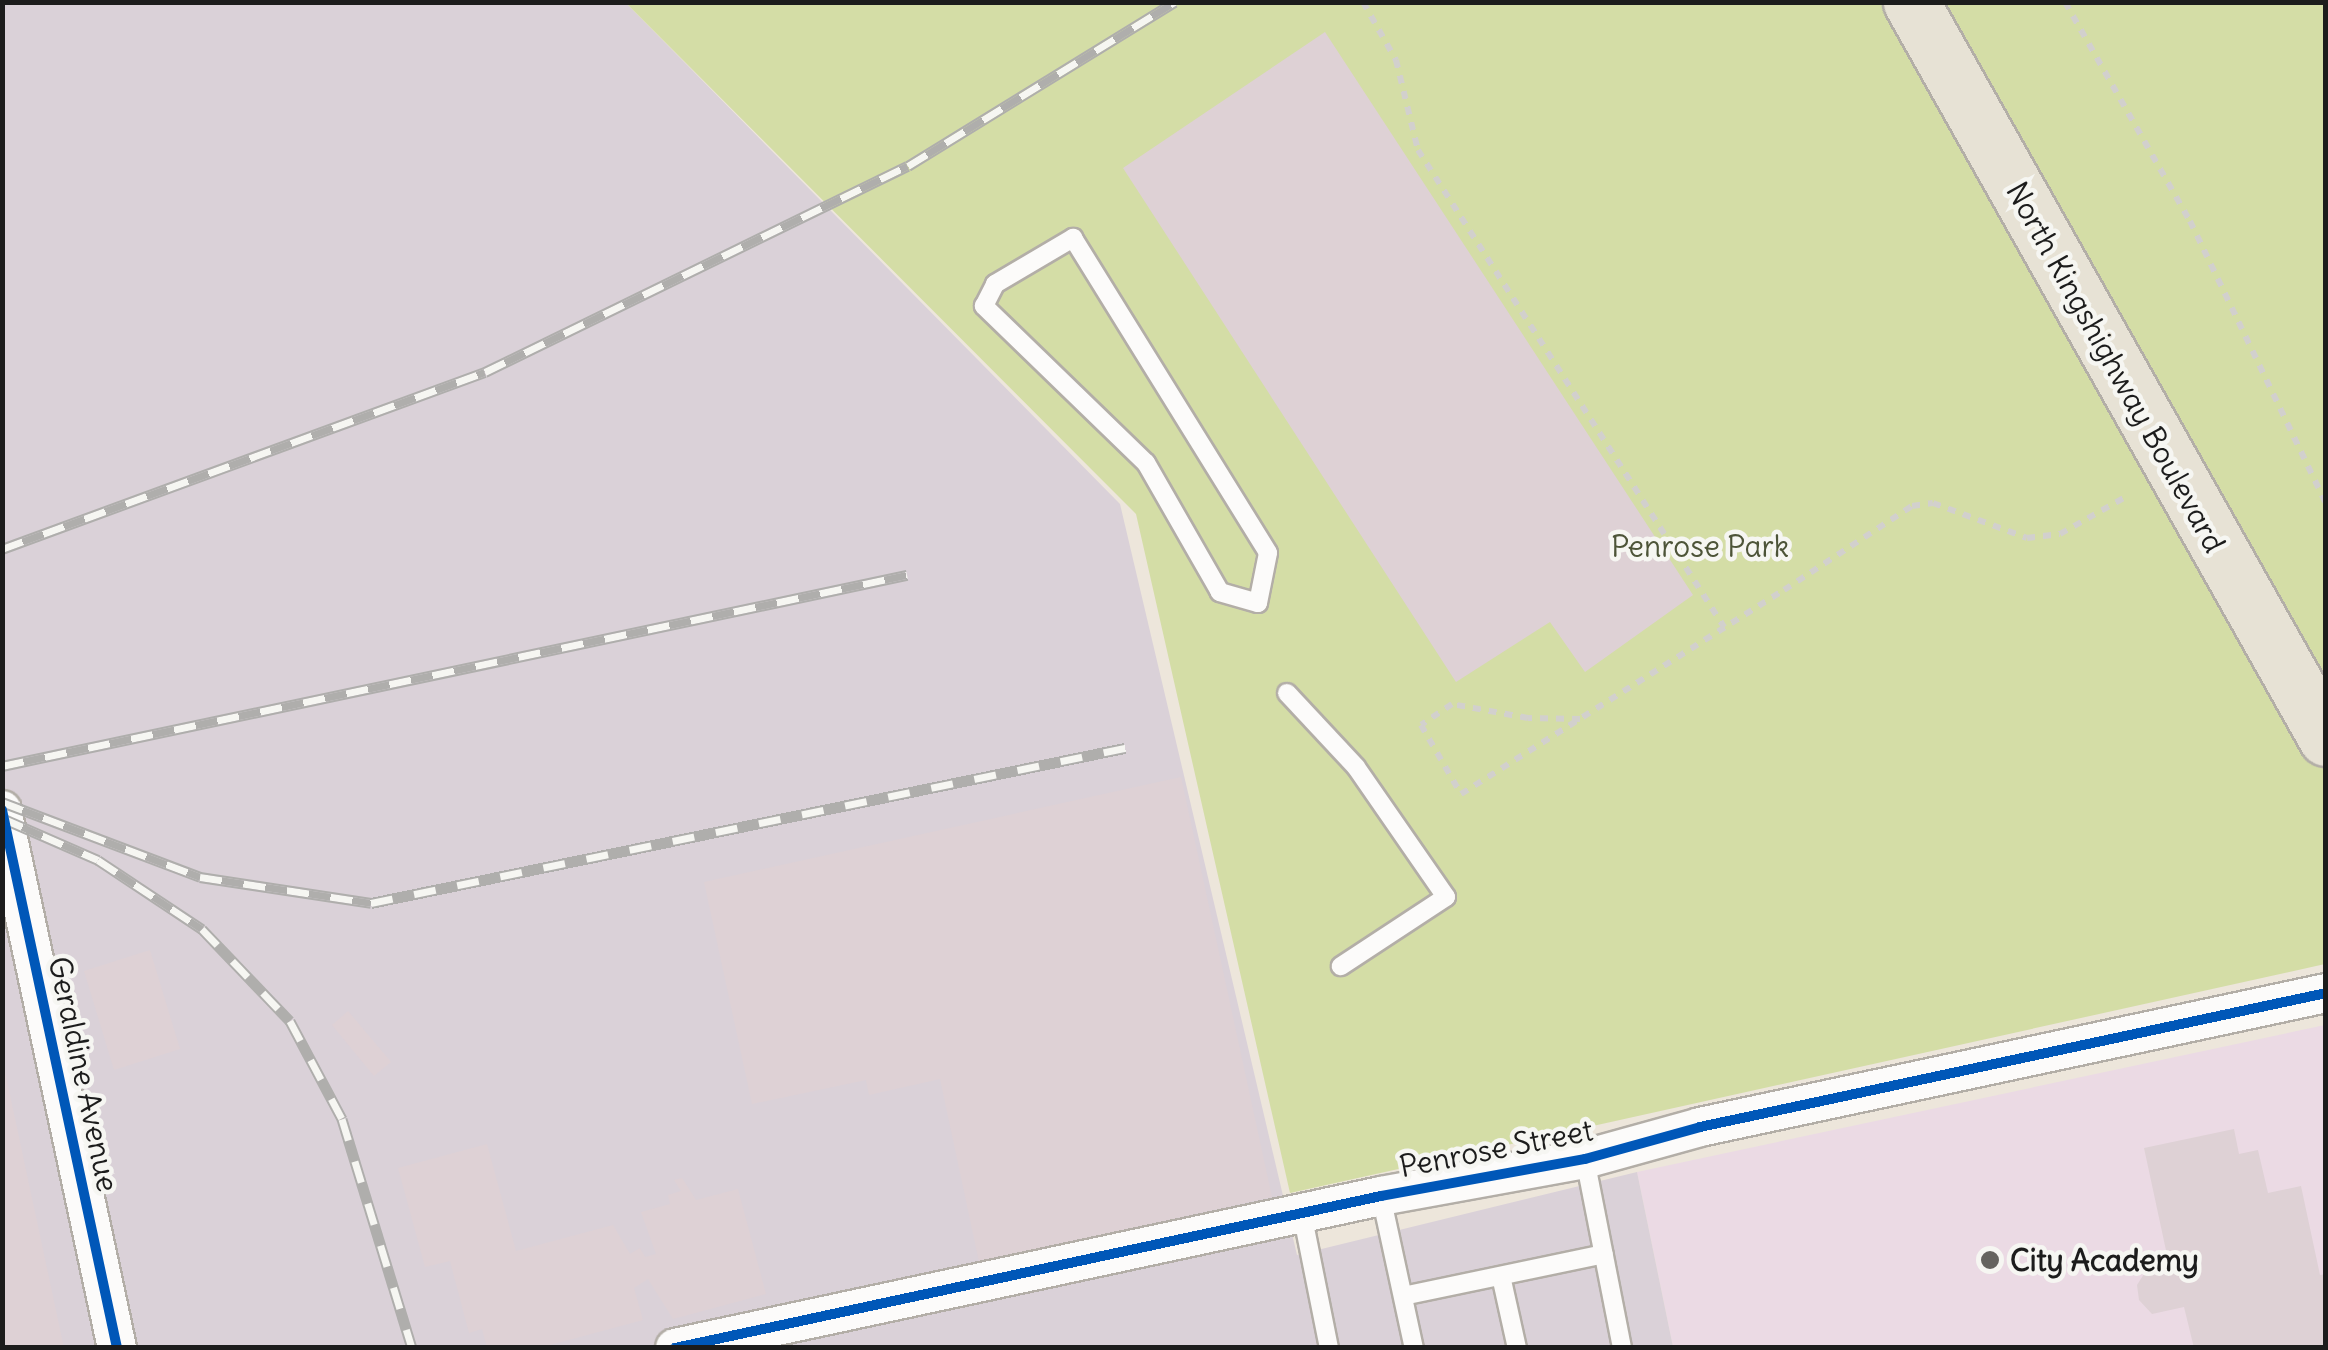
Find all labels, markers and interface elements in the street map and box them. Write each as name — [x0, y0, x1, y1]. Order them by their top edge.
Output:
street label: North Kingshighway Boulevard — [1999, 176, 2233, 558]
park label: Penrose Park — [1611, 528, 1789, 564]
street label: Geraldine Avenue — [42, 953, 126, 1195]
street label: Penrose Street — [1396, 1112, 1596, 1184]
place label: City Academy — [2010, 1242, 2199, 1278]
marker: City Academy — [1979, 1249, 2001, 1271]

